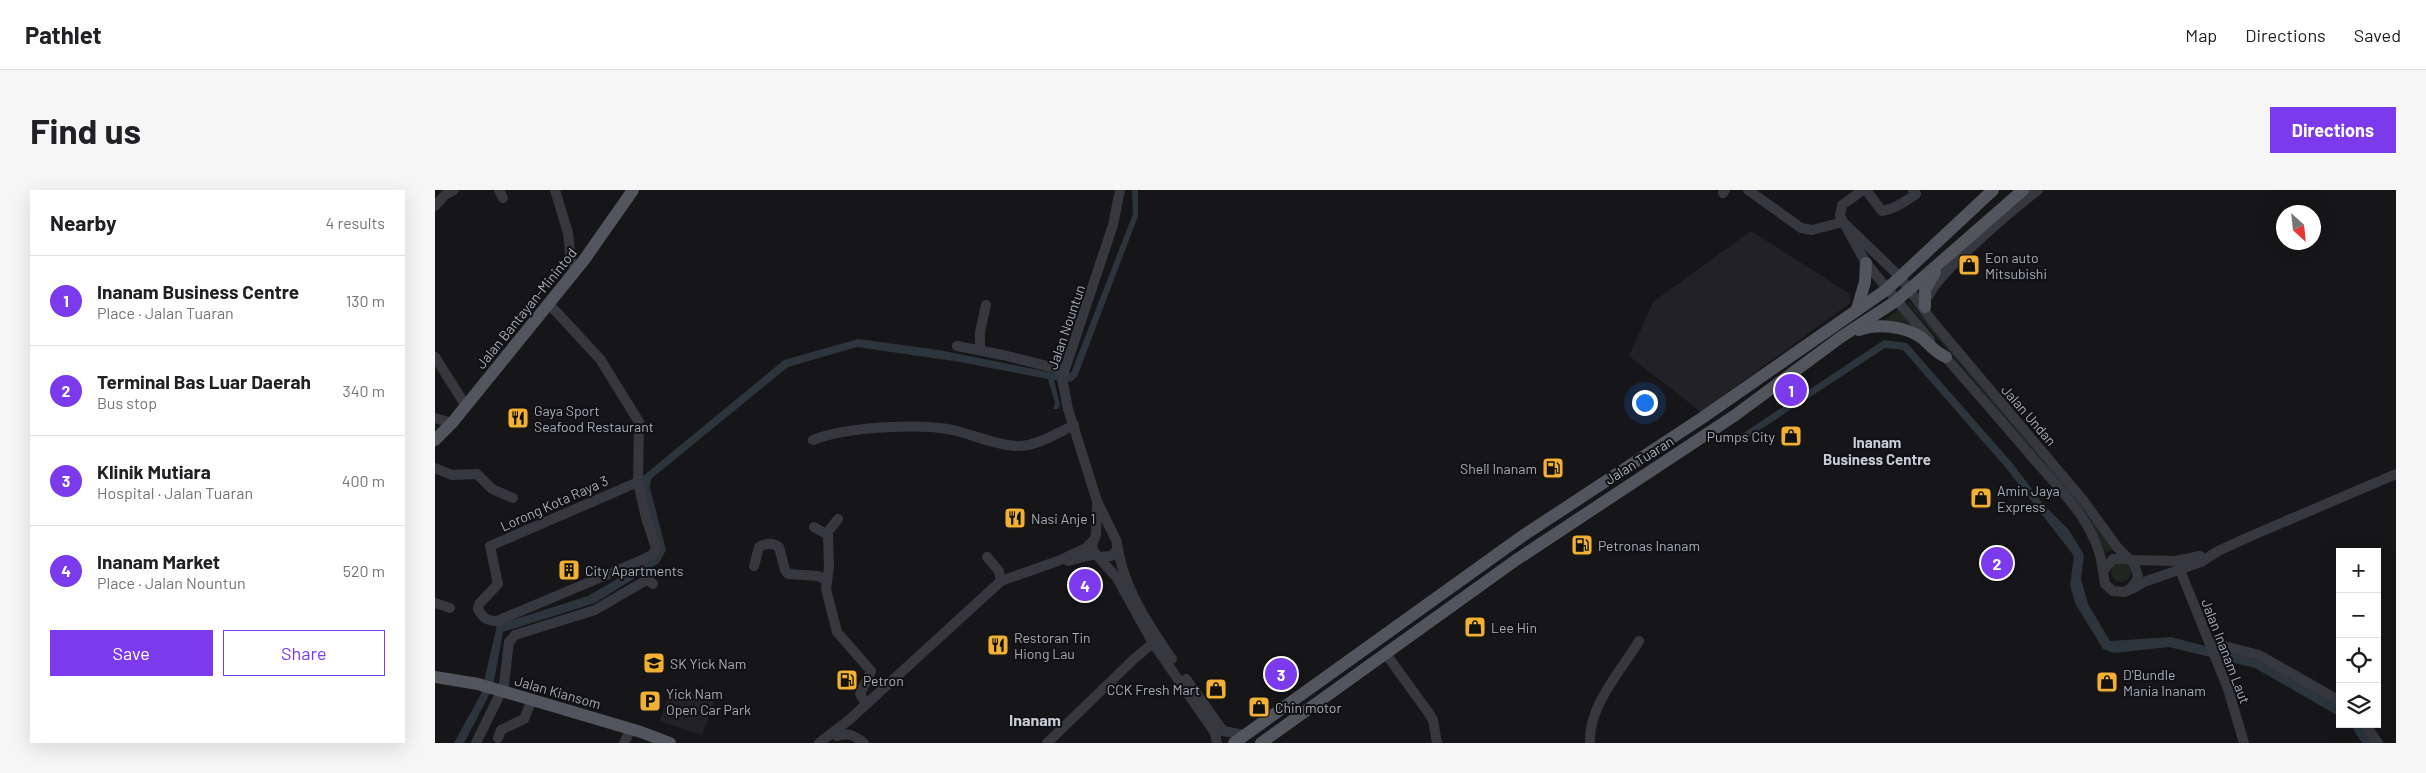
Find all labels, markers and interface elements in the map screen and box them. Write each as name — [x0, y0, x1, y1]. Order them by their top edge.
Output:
text: Pathlet — [25, 20, 102, 49]
text: Map — [2185, 24, 2217, 46]
text: Directions — [2245, 24, 2326, 46]
text: Saved — [2354, 24, 2401, 46]
button: Directions — [2270, 107, 2396, 153]
text: Find us — [30, 109, 141, 151]
north arrow — [2276, 205, 2321, 250]
text: Nearby — [50, 210, 116, 235]
text: 4 results — [325, 213, 385, 232]
street label: Jalan Bantayan-Minintod — [472, 244, 580, 372]
place label: Eon auto Mitsubishi — [1985, 249, 2047, 282]
shop icon: Eon auto Mitsubishi — [1957, 253, 1981, 277]
text: Inanam Business Centre — [97, 280, 299, 303]
street label: Jalan Nountun — [1044, 283, 1088, 371]
text: 1 — [63, 291, 69, 310]
text: 130 m — [346, 291, 385, 310]
text: Place · Jalan Tuaran — [97, 303, 234, 322]
text: Terminal Bas Luar Daerah — [97, 370, 311, 393]
pin: 1 — [1775, 371, 1807, 409]
text: 2 — [62, 381, 70, 400]
text: 340 m — [342, 381, 385, 400]
street label: Jalan Undan — [1998, 381, 2060, 449]
your location — [1632, 390, 1658, 416]
text: Bus stop — [97, 393, 157, 412]
place label: Gaya Sport Seafood Restaurant — [534, 402, 654, 435]
restaurant icon: Gaya Sport Seafood Restaurant — [506, 406, 530, 430]
shop icon: Pumps City — [1779, 424, 1803, 448]
place label: Pumps City — [1707, 428, 1776, 445]
street label: Jalan Tuaran — [1602, 432, 1676, 488]
district label: Inanam Business Centre — [1823, 433, 1931, 468]
fuel station icon: Shell Inanam — [1541, 456, 1565, 480]
text: Klinik Mutiara — [97, 460, 211, 483]
place label: Shell Inanam — [1460, 460, 1537, 477]
text: 3 — [62, 471, 70, 490]
text: 400 m — [342, 471, 385, 490]
street label: Lorong Kota Raya 3 — [498, 472, 610, 534]
place label: Amin Jaya Express — [1997, 482, 2060, 515]
text: Hospital · Jalan Tuaran — [97, 483, 253, 502]
shop icon: Amin Jaya Express — [1969, 486, 1993, 510]
restaurant icon: Nasi Anje 1 — [1003, 506, 1027, 530]
place label: Nasi Anje 1 — [1031, 510, 1095, 527]
fuel station icon: Petronas Inanam — [1570, 533, 1594, 557]
place label: Petronas Inanam — [1598, 537, 1700, 554]
pin: 2 — [1981, 544, 2013, 582]
map controls — [2336, 548, 2381, 728]
button: + — [2336, 548, 2381, 593]
text: Inanam Market — [97, 550, 220, 573]
building icon: City Apartments — [557, 558, 581, 582]
text: 4 — [61, 561, 71, 580]
text: 520 m — [343, 561, 385, 580]
place label: City Apartments — [585, 562, 684, 579]
pin: 4 — [1069, 566, 1101, 604]
text: Place · Jalan Nountun — [97, 573, 246, 592]
button: − — [2336, 593, 2381, 638]
street label: Jalan Inanam Laut — [2198, 596, 2254, 706]
shop icon: Lee Hin — [1463, 615, 1487, 639]
place label: Lee Hin — [1491, 619, 1537, 636]
place label: Restoran Tin Hiong Lau — [1014, 629, 1091, 662]
button: Save — [50, 630, 213, 676]
button: Share — [223, 630, 385, 676]
restaurant icon: Restoran Tin Hiong Lau — [986, 633, 1010, 657]
button: locate — [2336, 638, 2381, 683]
school or university icon: SK Yick Nam — [642, 651, 666, 675]
place label: SK Yick Nam — [670, 655, 746, 672]
pin: 3 — [1265, 655, 1297, 693]
place label: D'Bundle Mania Inanam — [2123, 666, 2206, 699]
fuel station icon: Petron — [835, 668, 859, 692]
shop icon: D'Bundle Mania Inanam — [2095, 670, 2119, 694]
street label: Jalan Kiansom — [513, 672, 603, 712]
place label: Petron — [863, 672, 904, 689]
shop icon: CCK Fresh Mart — [1204, 677, 1228, 701]
place label: CCK Fresh Mart — [1107, 681, 1200, 698]
button: layers — [2336, 683, 2381, 728]
place label: Yick Nam Open Car Park — [666, 685, 751, 718]
parking icon: Yick Nam Open Car Park — [638, 689, 662, 713]
shop icon: Chin motor — [1247, 695, 1271, 719]
place label: Chin motor — [1275, 699, 1342, 716]
district label: Inanam — [1009, 710, 1061, 729]

